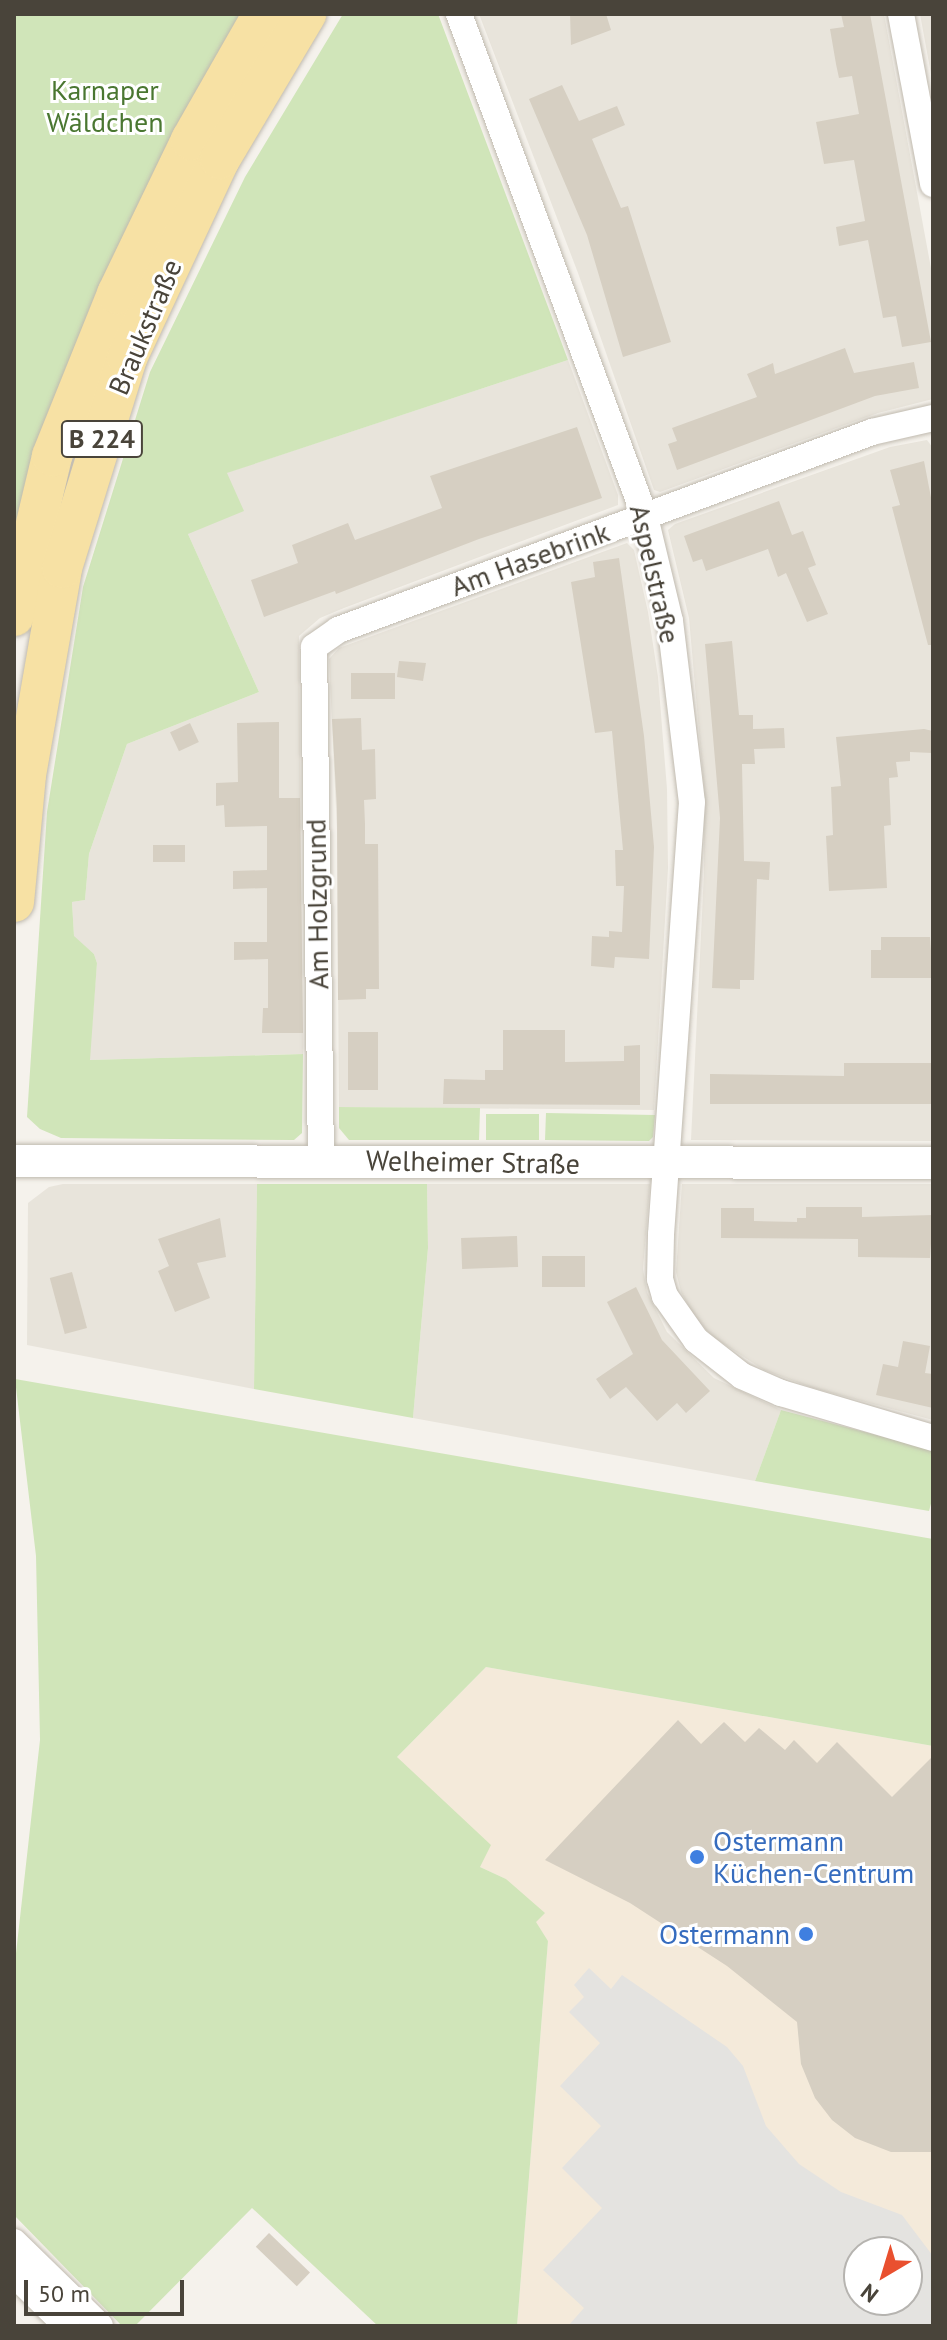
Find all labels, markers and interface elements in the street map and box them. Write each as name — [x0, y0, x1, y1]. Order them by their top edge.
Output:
park label: Karnaper Wäldchen — [47, 73, 163, 139]
street label: Braukstraße — [101, 254, 189, 400]
road number: B 224 — [60, 417, 144, 461]
street label: Aspelstraße — [623, 501, 687, 647]
street label: Am Hasebrink — [446, 515, 614, 603]
street label: Am Holzgrund — [299, 818, 335, 990]
street label: Welheimer Straße — [366, 1143, 580, 1181]
place label: Ostermann Küchen-Centrum — [713, 1824, 914, 1890]
marker: Ostermann Küchen-Centrum — [688, 1848, 706, 1866]
place label: Ostermann — [659, 1917, 790, 1951]
marker: Ostermann — [797, 1925, 815, 1943]
north arrow — [843, 2236, 923, 2316]
scale bar — [28, 2264, 188, 2314]
text: 50 m — [38, 2278, 90, 2309]
text: N — [855, 2278, 884, 2309]

